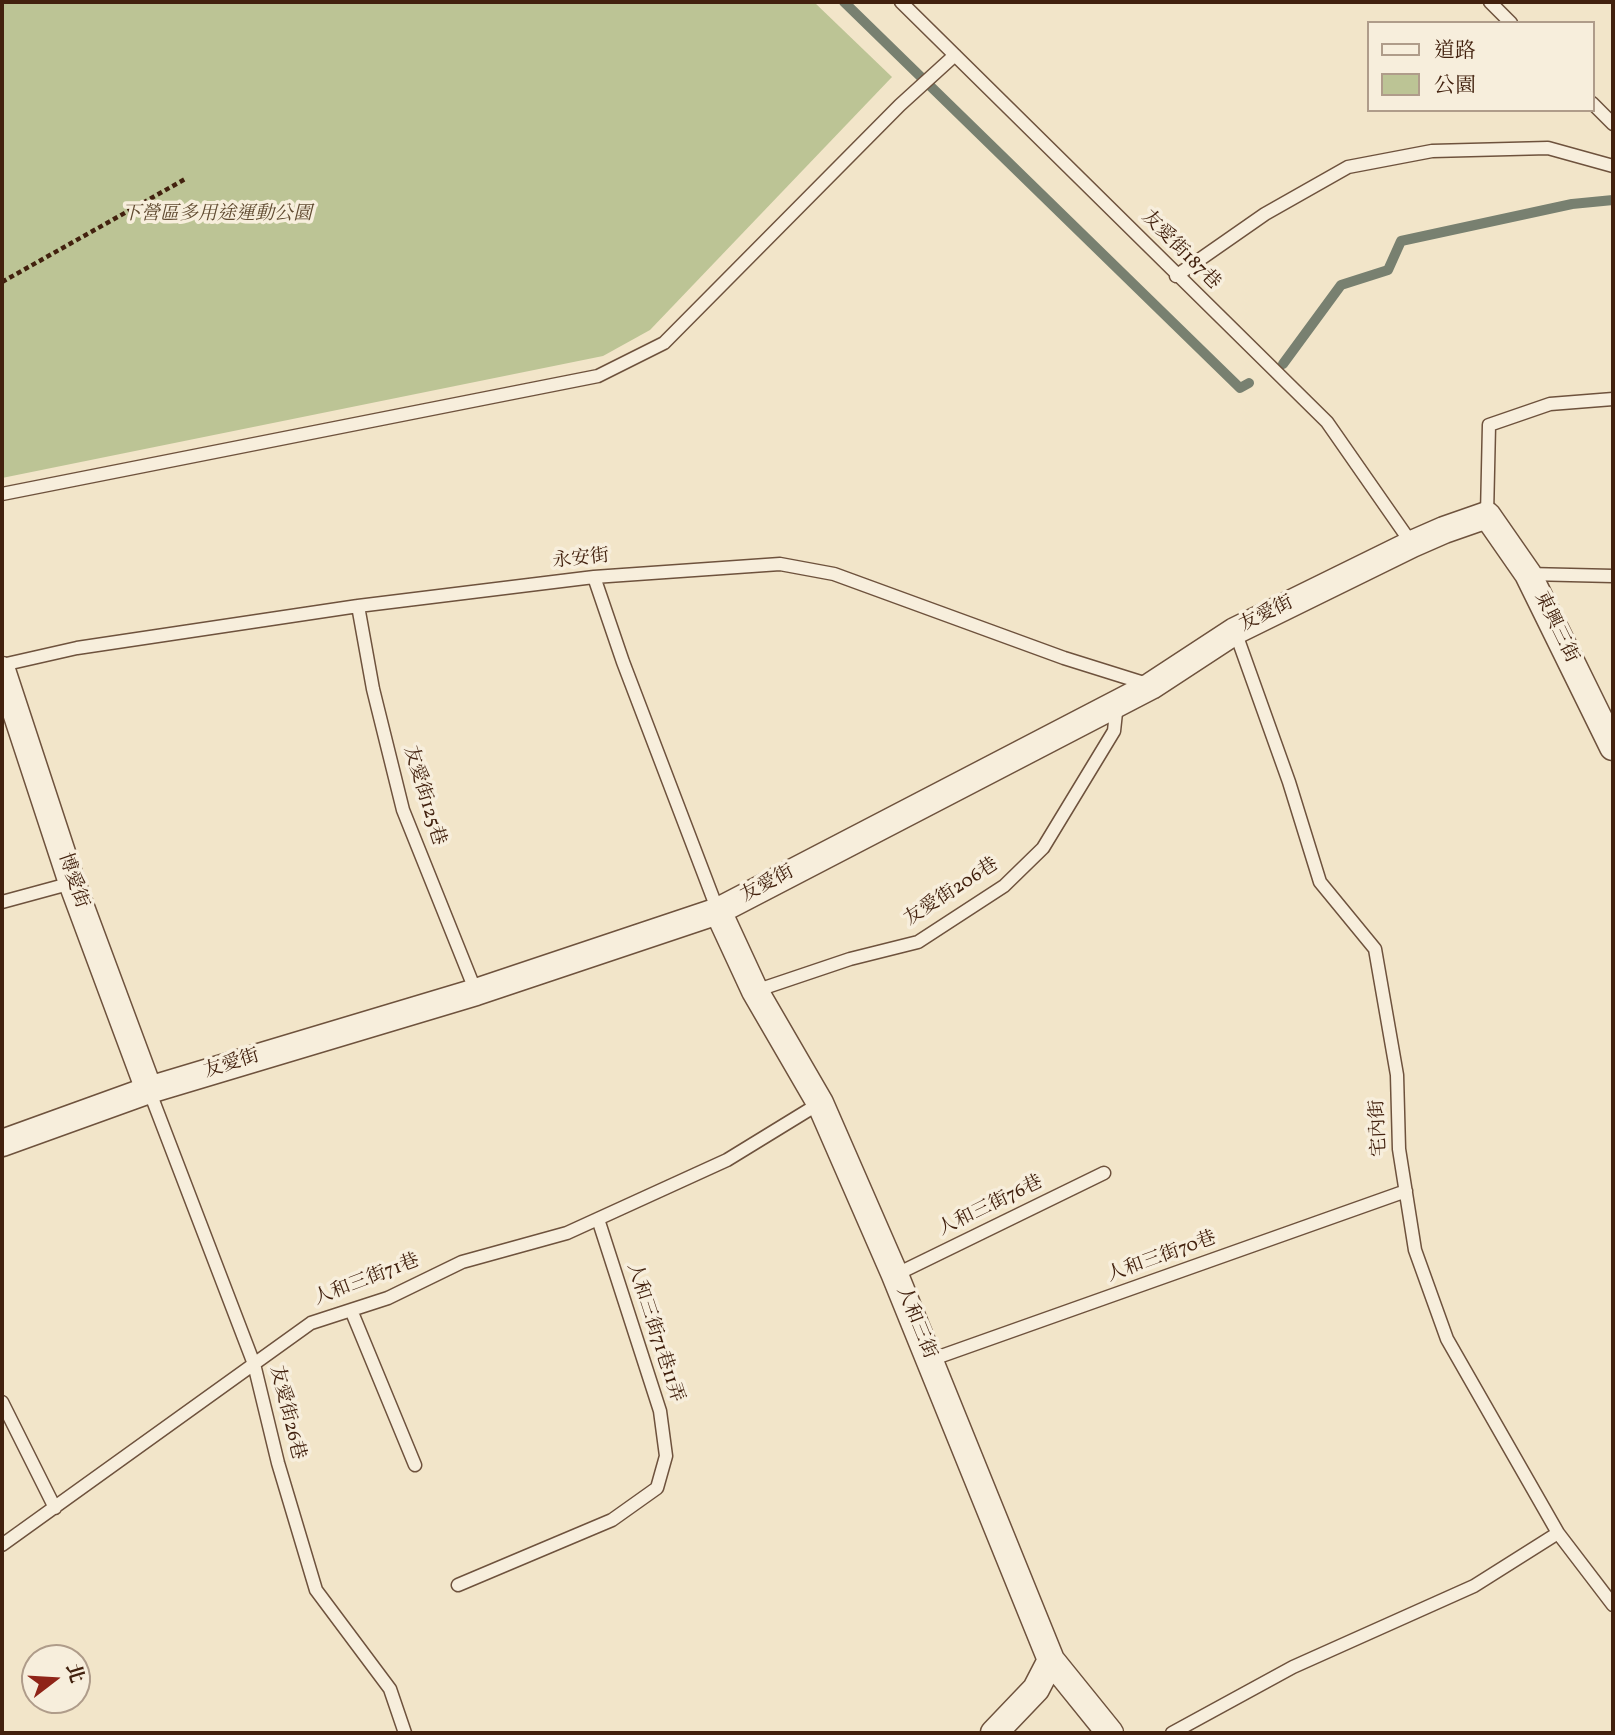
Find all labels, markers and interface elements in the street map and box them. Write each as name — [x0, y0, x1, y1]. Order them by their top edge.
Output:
legend — [1366, 21, 1594, 112]
text: 道路 — [1434, 37, 1476, 66]
text: 公園 — [1434, 72, 1476, 101]
park label: 下營區多用途運動公園 — [122, 205, 312, 227]
street label: 友愛街187巷 — [1136, 207, 1224, 295]
street label: 永安街 — [551, 546, 611, 574]
street label: 東興三街 — [1528, 589, 1582, 667]
street label: 友愛街 — [1236, 592, 1298, 638]
street label: 友愛街125巷 — [397, 744, 449, 848]
street label: 博愛街 — [52, 850, 92, 912]
street label: 友愛街206巷 — [901, 854, 1003, 932]
street label: 友愛街 — [737, 862, 799, 908]
street label: 友愛街 — [201, 1046, 263, 1084]
street label: 宅內街 — [1367, 1099, 1393, 1157]
street label: 人和三街76巷 — [935, 1172, 1047, 1242]
street label: 人和三街70巷 — [1104, 1228, 1220, 1288]
street label: 人和三街71巷 — [311, 1250, 423, 1312]
street label: 人和三街71巷11弄 — [621, 1260, 687, 1406]
street label: 人和三街 — [890, 1283, 940, 1363]
street label: 友愛街26巷 — [263, 1364, 309, 1462]
north arrow — [21, 1644, 91, 1714]
text: 北 — [59, 1661, 89, 1686]

